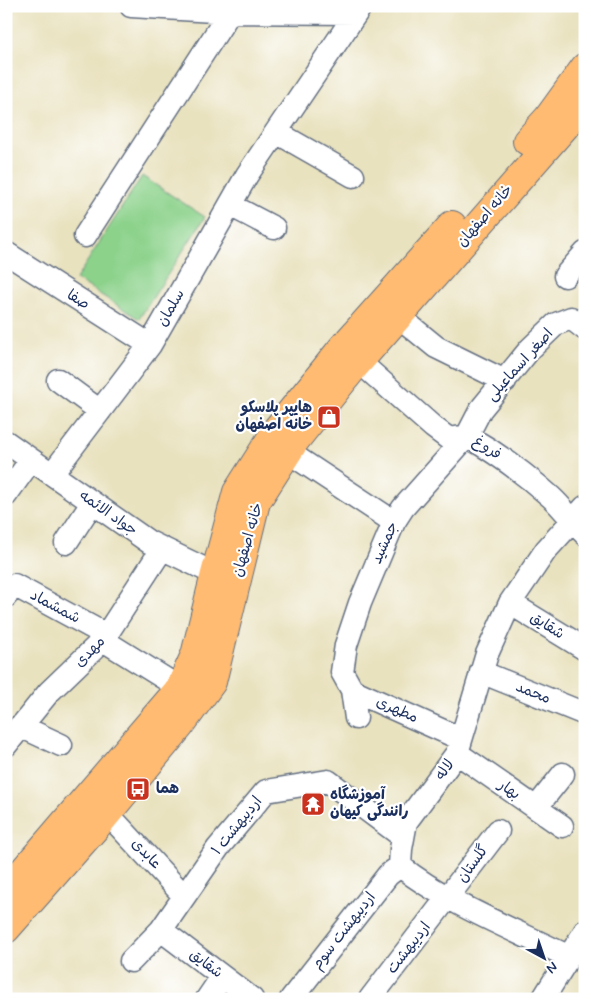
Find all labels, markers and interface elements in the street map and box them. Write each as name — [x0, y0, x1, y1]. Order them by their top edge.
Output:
street label: خانه اصفهان — [452, 181, 518, 251]
street label: صفا — [63, 285, 93, 315]
street label: سلمان — [152, 286, 190, 330]
street label: اصغر اسماعیلی — [482, 324, 558, 406]
place label: هایپر پلاسکو خانه اصفهان — [236, 398, 312, 435]
shop icon: هایپر پلاسکو خانه اصفهان — [316, 404, 342, 430]
street label: فروغ — [469, 431, 505, 465]
street label: جواد الائمه — [75, 486, 141, 540]
street label: خانه اصفهان — [228, 501, 268, 579]
street label: جمشید — [367, 519, 403, 567]
street label: شمشماد — [26, 585, 84, 629]
street label: شقایق — [526, 608, 568, 644]
street label: مهدی — [70, 632, 110, 672]
street label: محمد — [512, 677, 554, 709]
street label: مطهری — [373, 692, 421, 728]
street label: لاله — [431, 756, 459, 784]
street label: بهار — [493, 775, 524, 805]
bus stop icon: هما — [125, 776, 151, 802]
place label: هما — [156, 779, 179, 799]
place label: آموزشگاه رانندگی کیهان — [330, 784, 409, 822]
temple icon: آموزشگاه رانندگی کیهان — [300, 791, 326, 817]
street label: اردیبهشت ۱ — [207, 792, 267, 860]
street label: عابدی — [127, 834, 165, 874]
street label: گلستان — [453, 841, 493, 887]
street label: اردیبهشت سوم — [307, 888, 381, 975]
street label: اردیبهشت — [382, 918, 436, 978]
north arrow — [518, 932, 568, 982]
street label: شقایق — [185, 945, 227, 983]
text: N — [542, 957, 561, 977]

